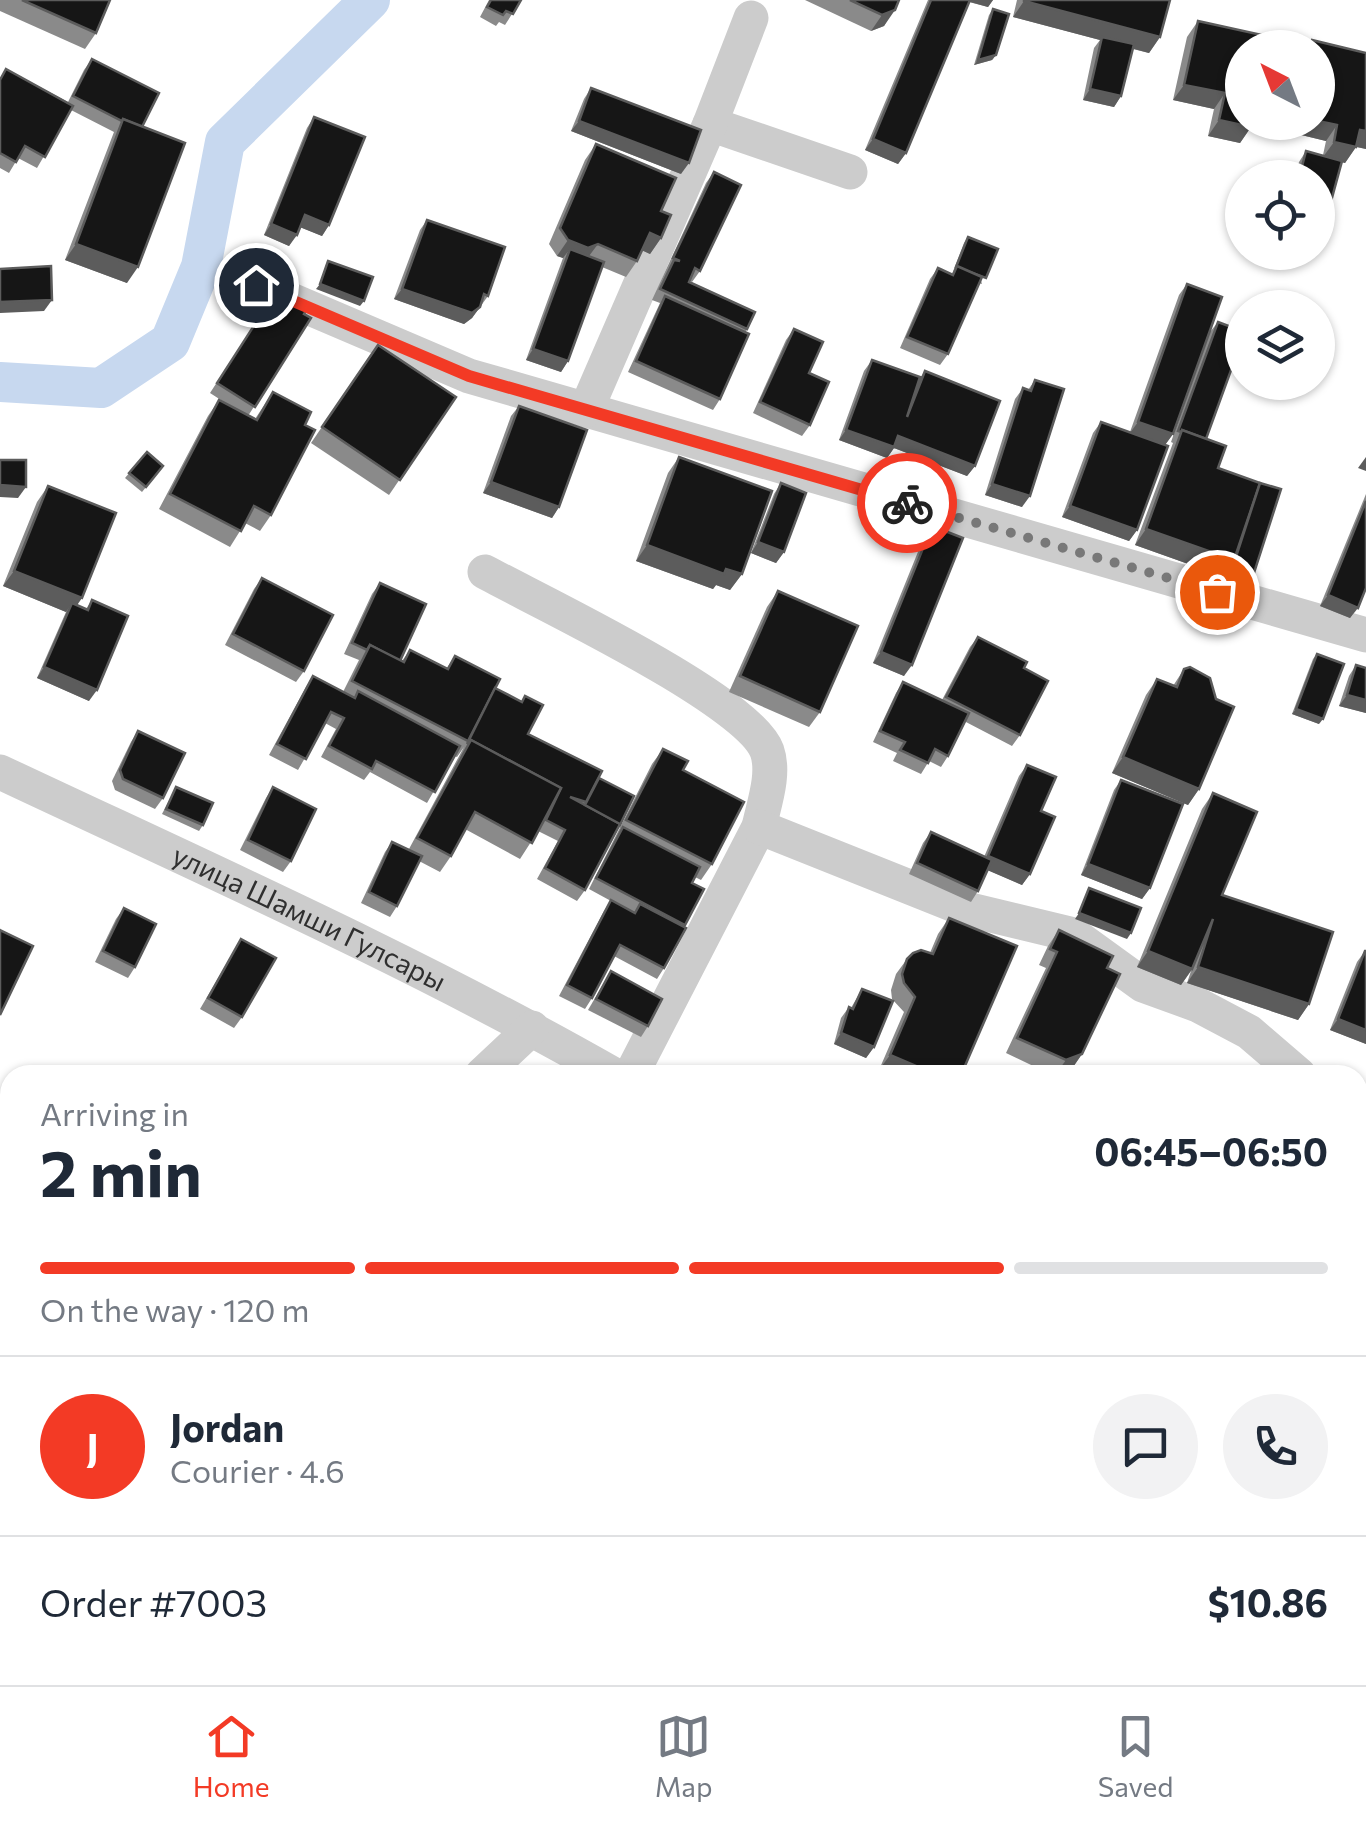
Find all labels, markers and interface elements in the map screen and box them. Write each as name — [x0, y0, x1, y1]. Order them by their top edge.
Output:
north arrow — [1225, 30, 1335, 140]
map controls — [1225, 30, 1335, 400]
button: locate — [1225, 160, 1335, 270]
pin — [214, 243, 299, 328]
icon: home — [229, 258, 284, 313]
button: layers — [1225, 290, 1335, 400]
courier — [857, 453, 957, 553]
icon: bike — [880, 476, 935, 531]
pin — [1175, 550, 1260, 635]
icon: bag — [1190, 565, 1245, 620]
street label: улица Шамши Гулсары — [168, 837, 452, 998]
text: Arriving in — [40, 1093, 189, 1133]
text: 06:45–06:50 — [1094, 1127, 1328, 1174]
text: 2 min — [40, 1131, 202, 1210]
text: On the way · 120 m — [40, 1289, 309, 1329]
button: chat — [1093, 1394, 1198, 1499]
button: phone — [1223, 1394, 1328, 1499]
text: Jordan — [170, 1403, 284, 1450]
text: J — [86, 1423, 99, 1470]
text: Courier · 4.6 — [170, 1450, 345, 1490]
text: Order #7003 — [40, 1578, 267, 1625]
text: $10.86 — [1208, 1578, 1328, 1625]
tab: Home — [193, 1709, 270, 1803]
tab: Map — [655, 1709, 713, 1803]
tab: Saved — [1098, 1709, 1173, 1803]

